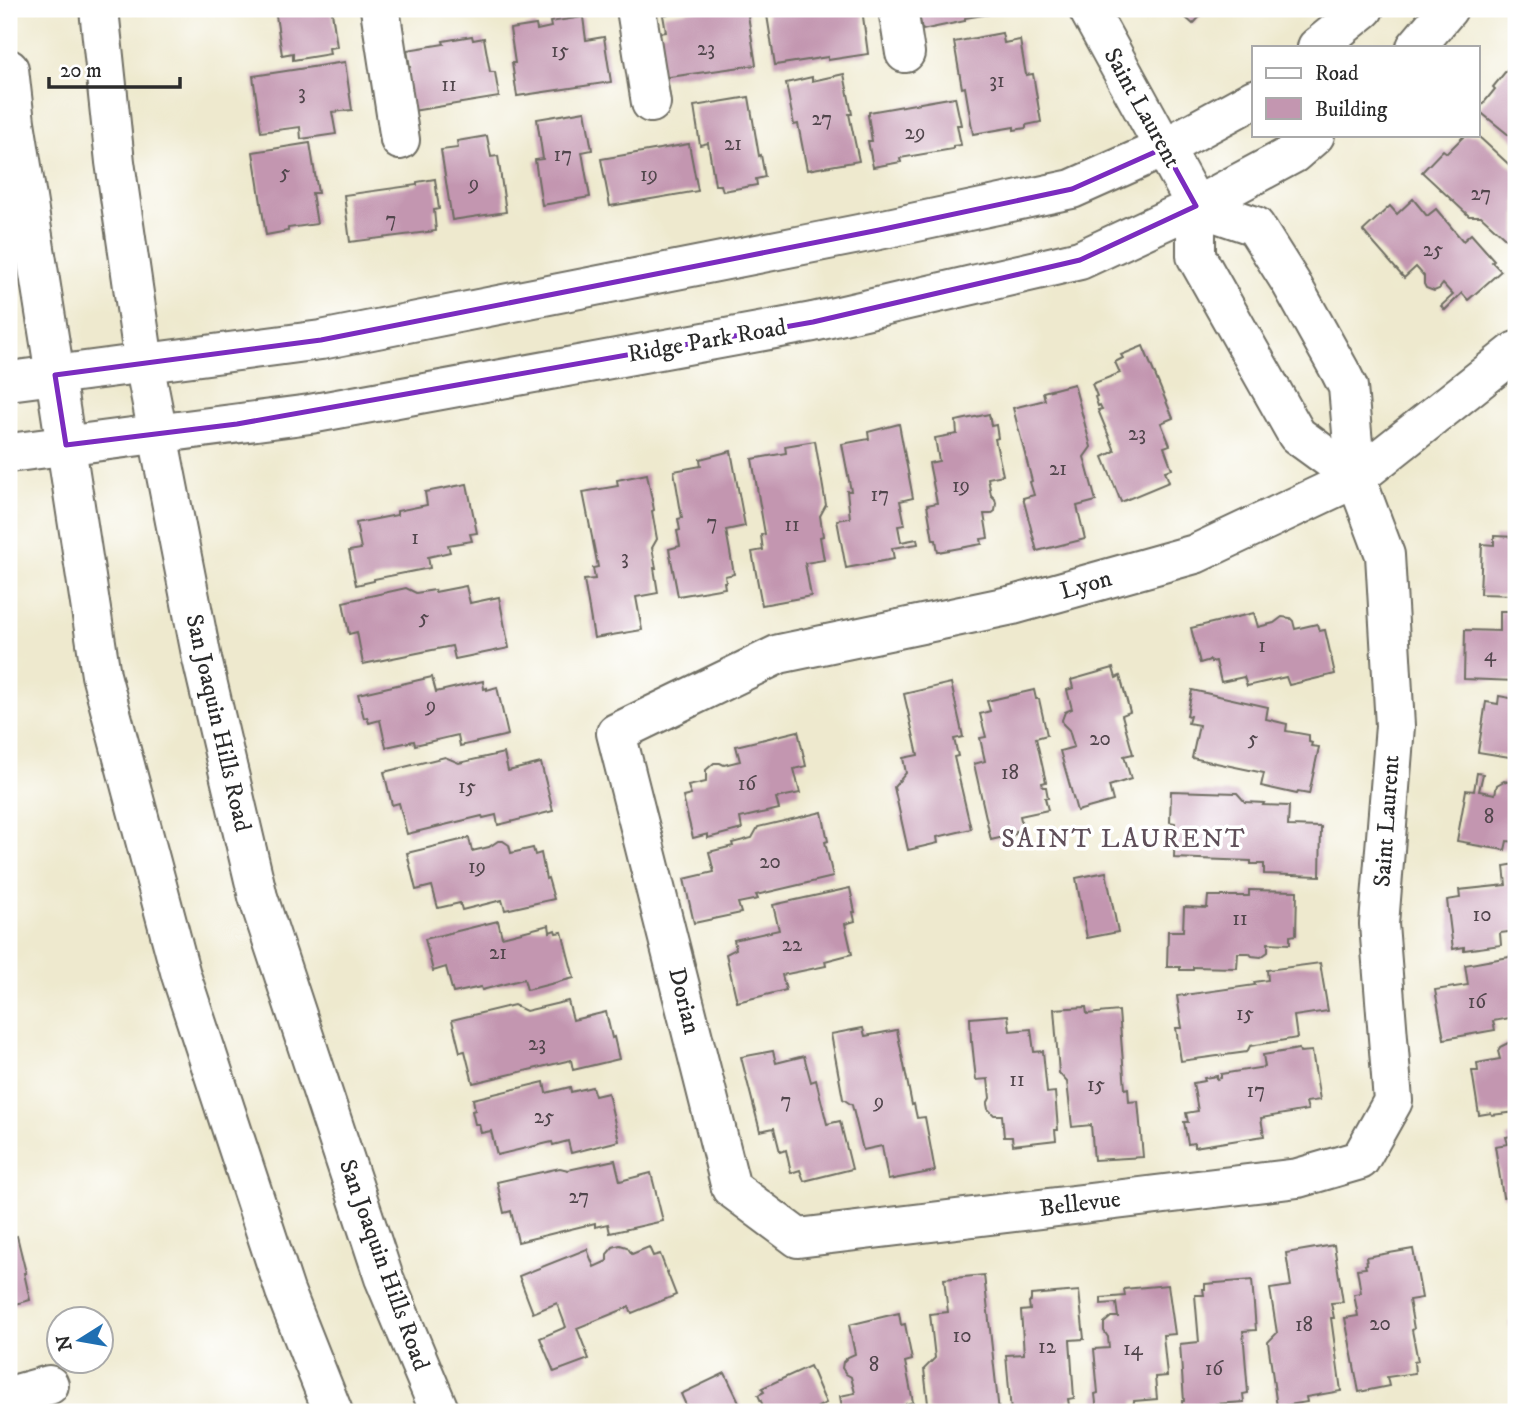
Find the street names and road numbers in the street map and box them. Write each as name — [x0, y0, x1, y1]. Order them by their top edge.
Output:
street label: Saint Laurent — [1097, 43, 1187, 173]
street label: Ridge Park Road — [625, 312, 789, 370]
street label: Lyon — [1057, 563, 1116, 607]
street label: San Joaquin Hills Road — [178, 611, 258, 835]
street label: Saint Laurent — [1367, 754, 1407, 888]
street label: Dorian — [661, 965, 707, 1038]
street label: San Joaquin Hills Road — [332, 1155, 436, 1375]
street label: Bellevue — [1038, 1184, 1122, 1224]

